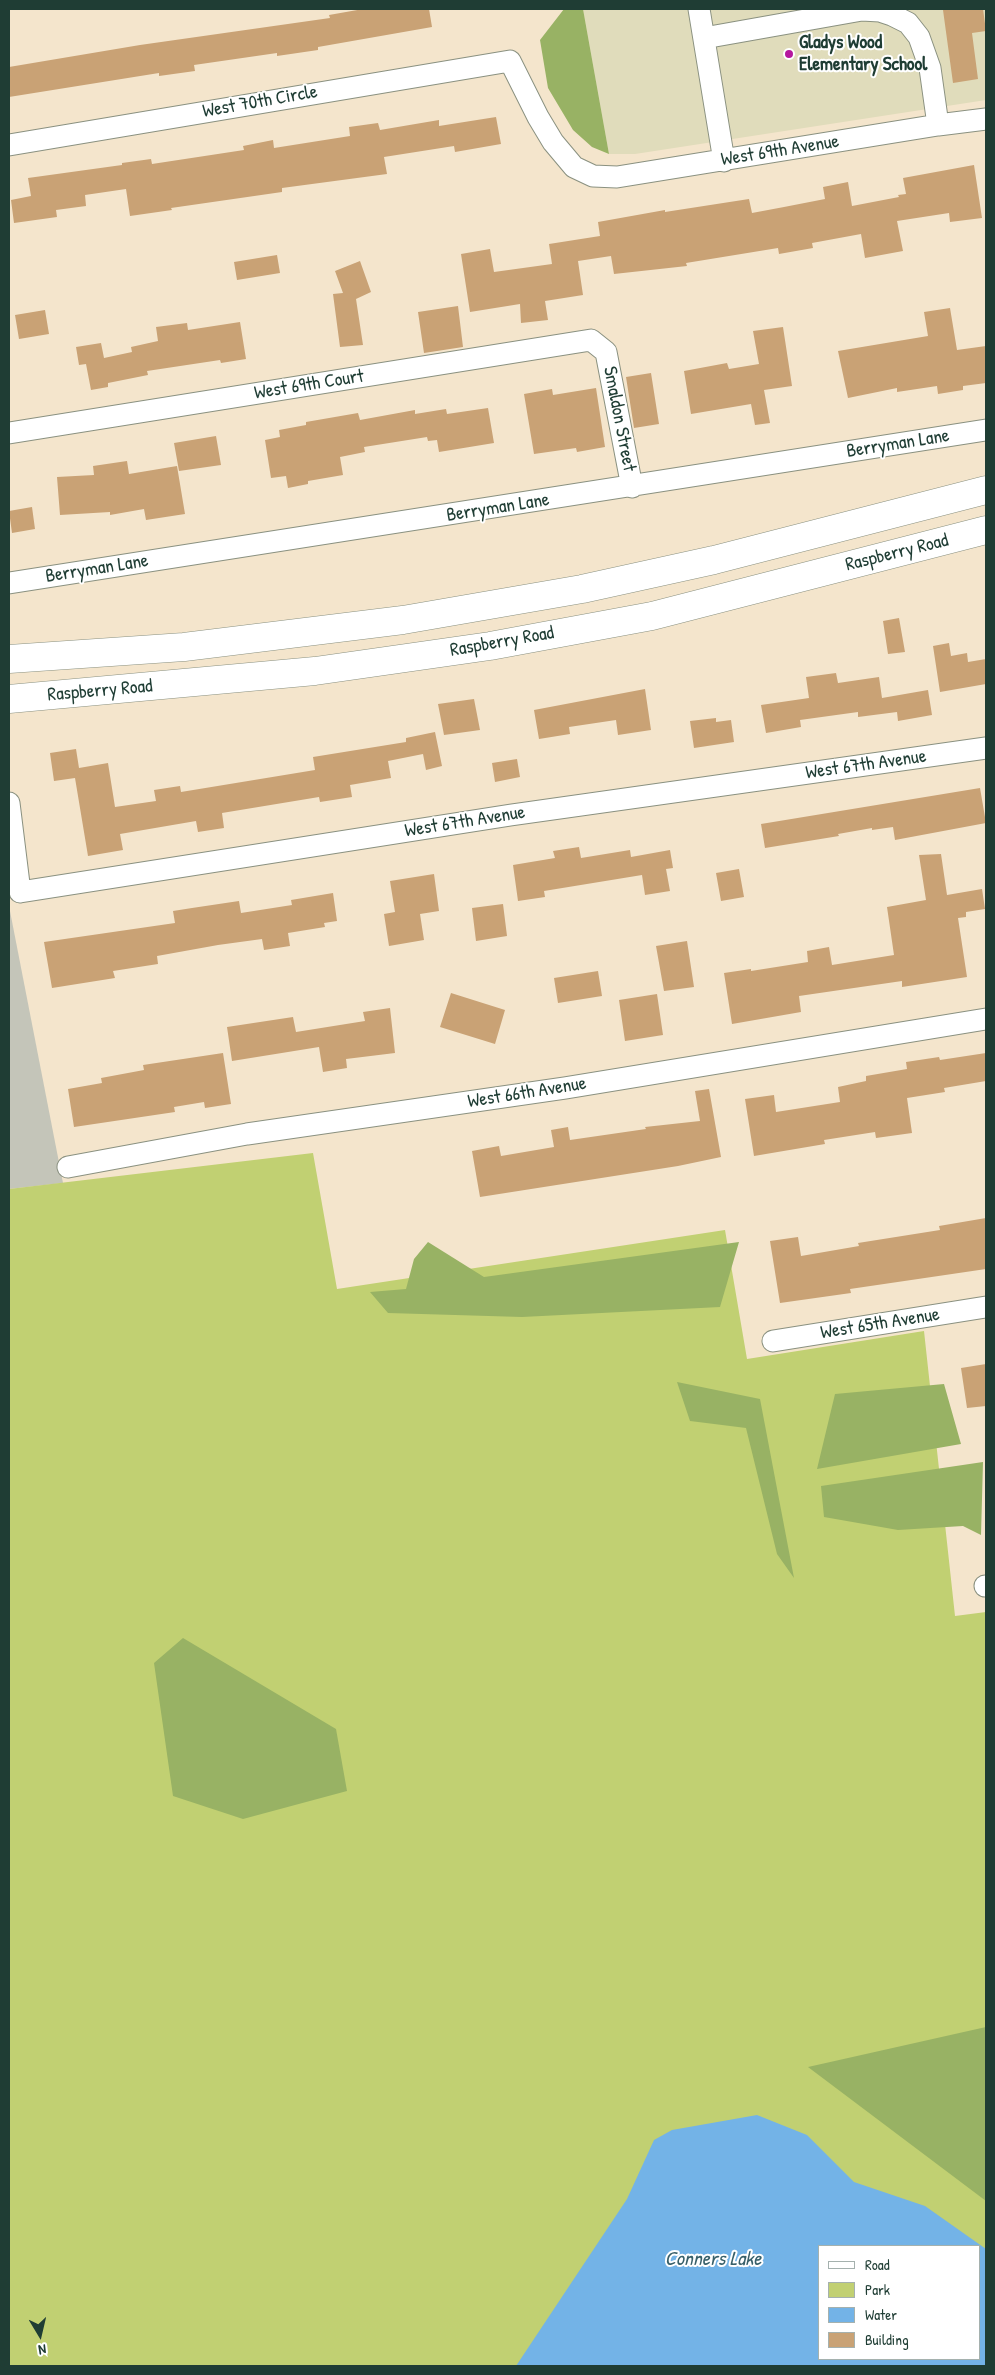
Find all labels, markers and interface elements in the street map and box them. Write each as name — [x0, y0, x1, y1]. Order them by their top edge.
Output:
place label: Gladys Wood Elementary School — [799, 32, 927, 76]
marker: Gladys Wood Elementary School — [783, 48, 795, 60]
street label: West 70th Circle — [201, 81, 319, 123]
street label: West 69th Avenue — [719, 130, 841, 172]
street label: West 69th Court — [253, 365, 365, 405]
street label: Smaldon Street — [598, 365, 640, 473]
street label: Berryman Lane — [845, 425, 951, 463]
street label: Berryman Lane — [445, 489, 551, 527]
street label: Raspberry Road — [843, 529, 951, 577]
street label: Berryman Lane — [44, 550, 150, 588]
street label: Raspberry Road — [448, 622, 556, 662]
street label: Raspberry Road — [47, 675, 153, 707]
street label: West 67th Avenue — [804, 745, 928, 785]
street label: West 67th Avenue — [403, 801, 527, 843]
street label: West 66th Avenue — [466, 1072, 588, 1114]
street label: West 65th Avenue — [819, 1303, 941, 1345]
legend — [818, 2245, 980, 2360]
water label: Conners Lake — [665, 2248, 761, 2272]
text: Road — [865, 2254, 890, 2275]
text: Park — [865, 2279, 890, 2300]
text: Water — [865, 2304, 897, 2325]
north arrow — [15, 2310, 65, 2360]
text: Building — [865, 2329, 909, 2350]
text: N — [37, 2340, 48, 2360]

